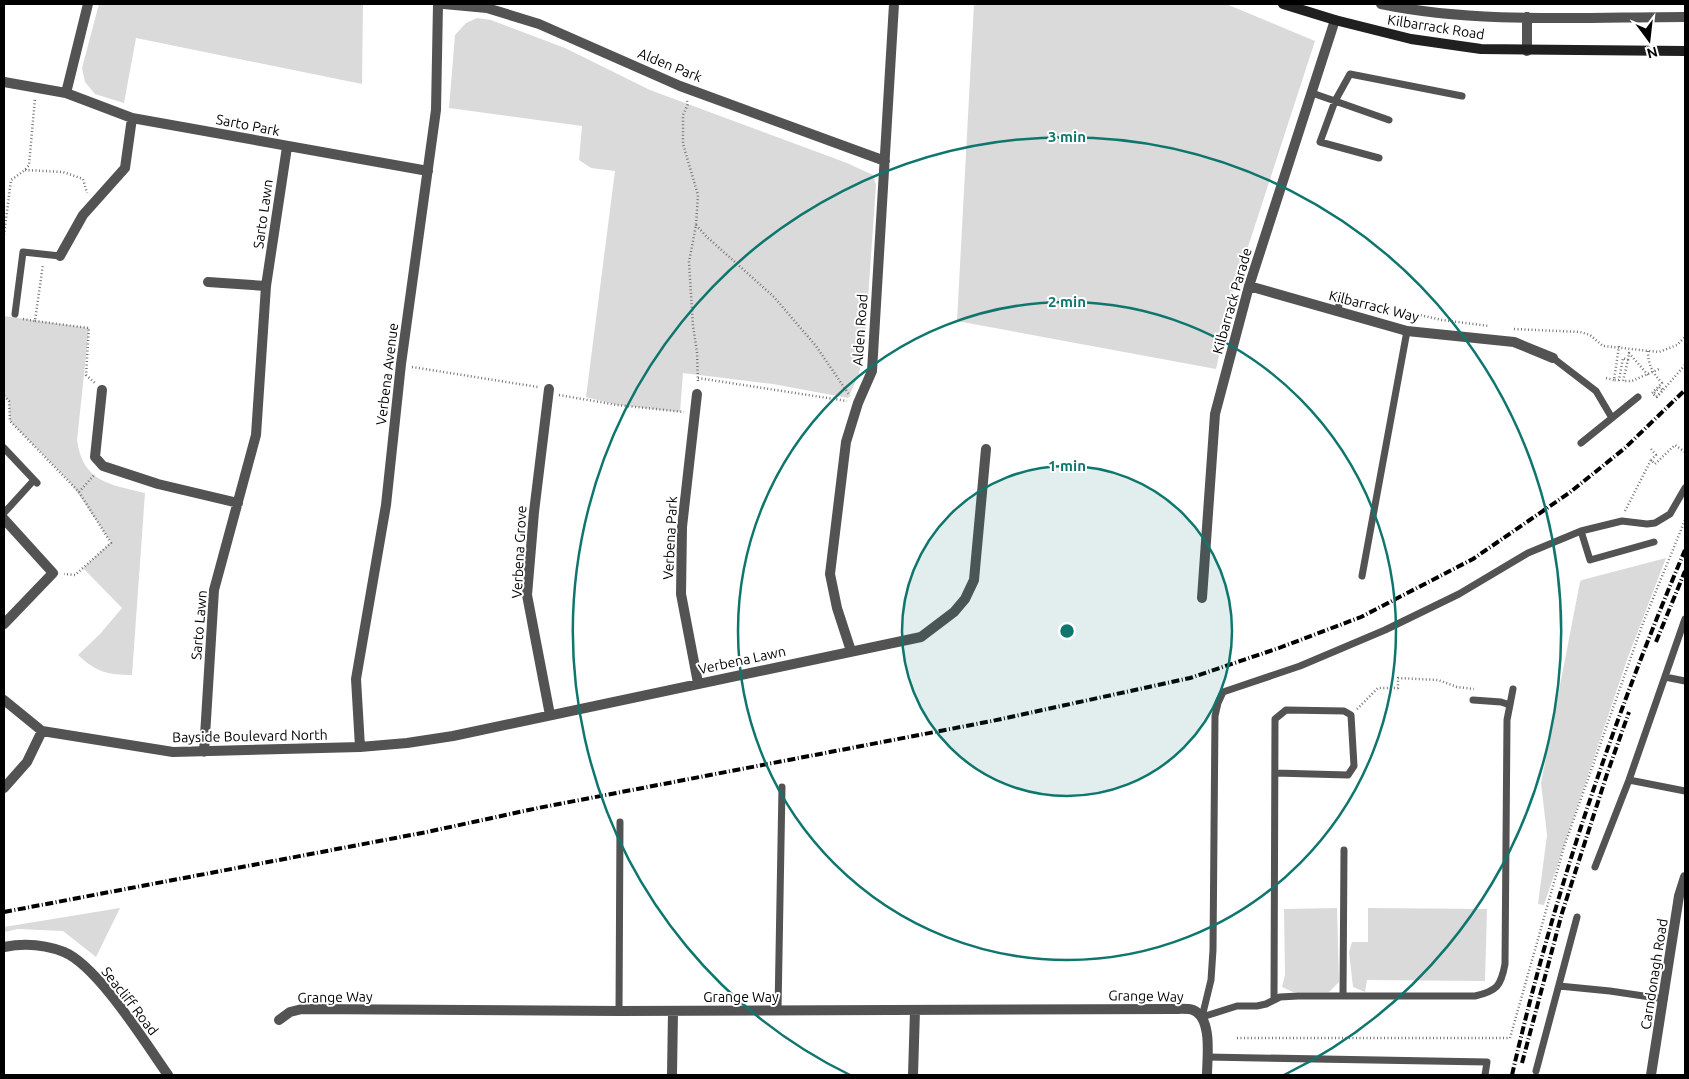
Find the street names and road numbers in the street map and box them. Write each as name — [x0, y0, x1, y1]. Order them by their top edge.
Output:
street label: Kilbarrack Road — [1386, 11, 1486, 43]
street label: Alden Park — [636, 45, 704, 85]
street label: Sarto Park — [215, 111, 281, 139]
street label: Sarto Lawn — [250, 178, 276, 250]
street label: Kilbarrack Parade — [1209, 246, 1255, 356]
street label: Kilbarrack Way — [1327, 287, 1421, 325]
street label: Alden Road — [850, 293, 870, 367]
street label: Verbena Avenue — [373, 322, 401, 426]
street label: Verbena Park — [660, 496, 680, 580]
street label: Verbena Grove — [509, 505, 529, 599]
street label: Sarto Lawn — [188, 589, 210, 661]
street label: Verbena Lawn — [697, 643, 787, 677]
street label: Bayside Boulevard North — [172, 727, 328, 745]
street label: Carndonagh Road — [1637, 917, 1671, 1031]
street label: Seacliff Road — [98, 964, 162, 1038]
street label: Grange Way — [1108, 987, 1184, 1005]
street label: Grange Way — [297, 988, 373, 1006]
street label: Grange Way — [703, 989, 779, 1005]

